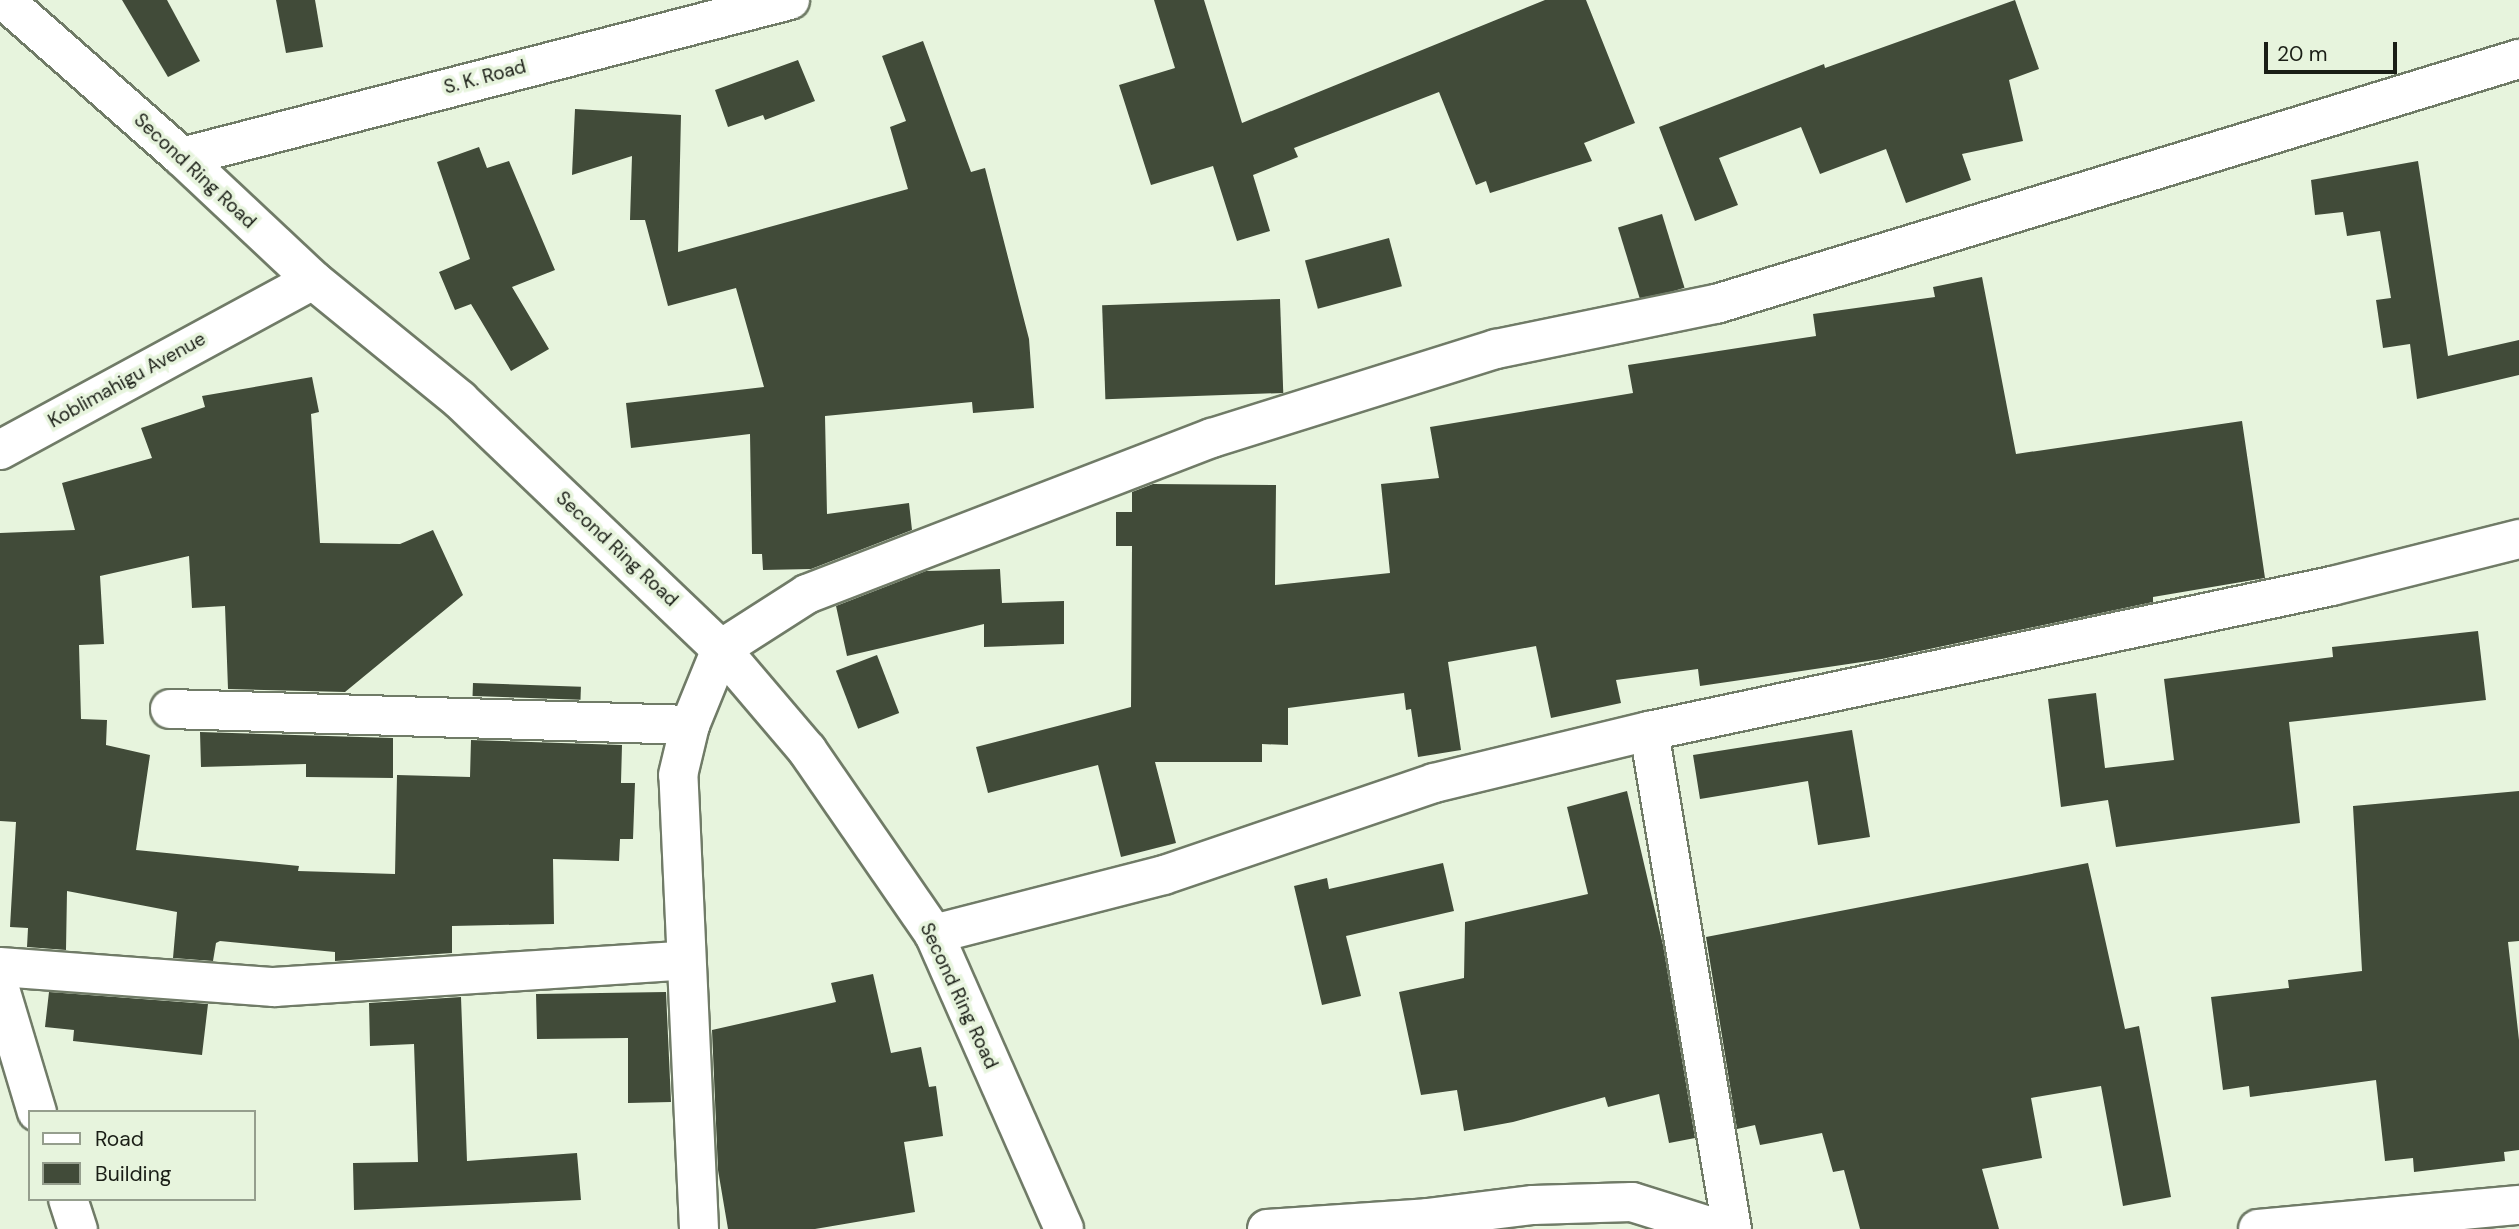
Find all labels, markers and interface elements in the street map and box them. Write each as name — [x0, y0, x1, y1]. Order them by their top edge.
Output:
scale bar — [2267, 28, 2400, 72]
text: 20 m — [2277, 40, 2328, 68]
street label: S. K. Road — [441, 55, 529, 99]
street label: Second Ring Road — [129, 109, 261, 233]
street label: Koblimahigu Avenue — [44, 327, 210, 433]
street label: Second Ring Road — [551, 487, 683, 611]
street label: Second Ring Road — [915, 919, 1003, 1073]
legend — [28, 1110, 256, 1201]
text: Road — [95, 1125, 144, 1153]
text: Building — [95, 1160, 171, 1188]

